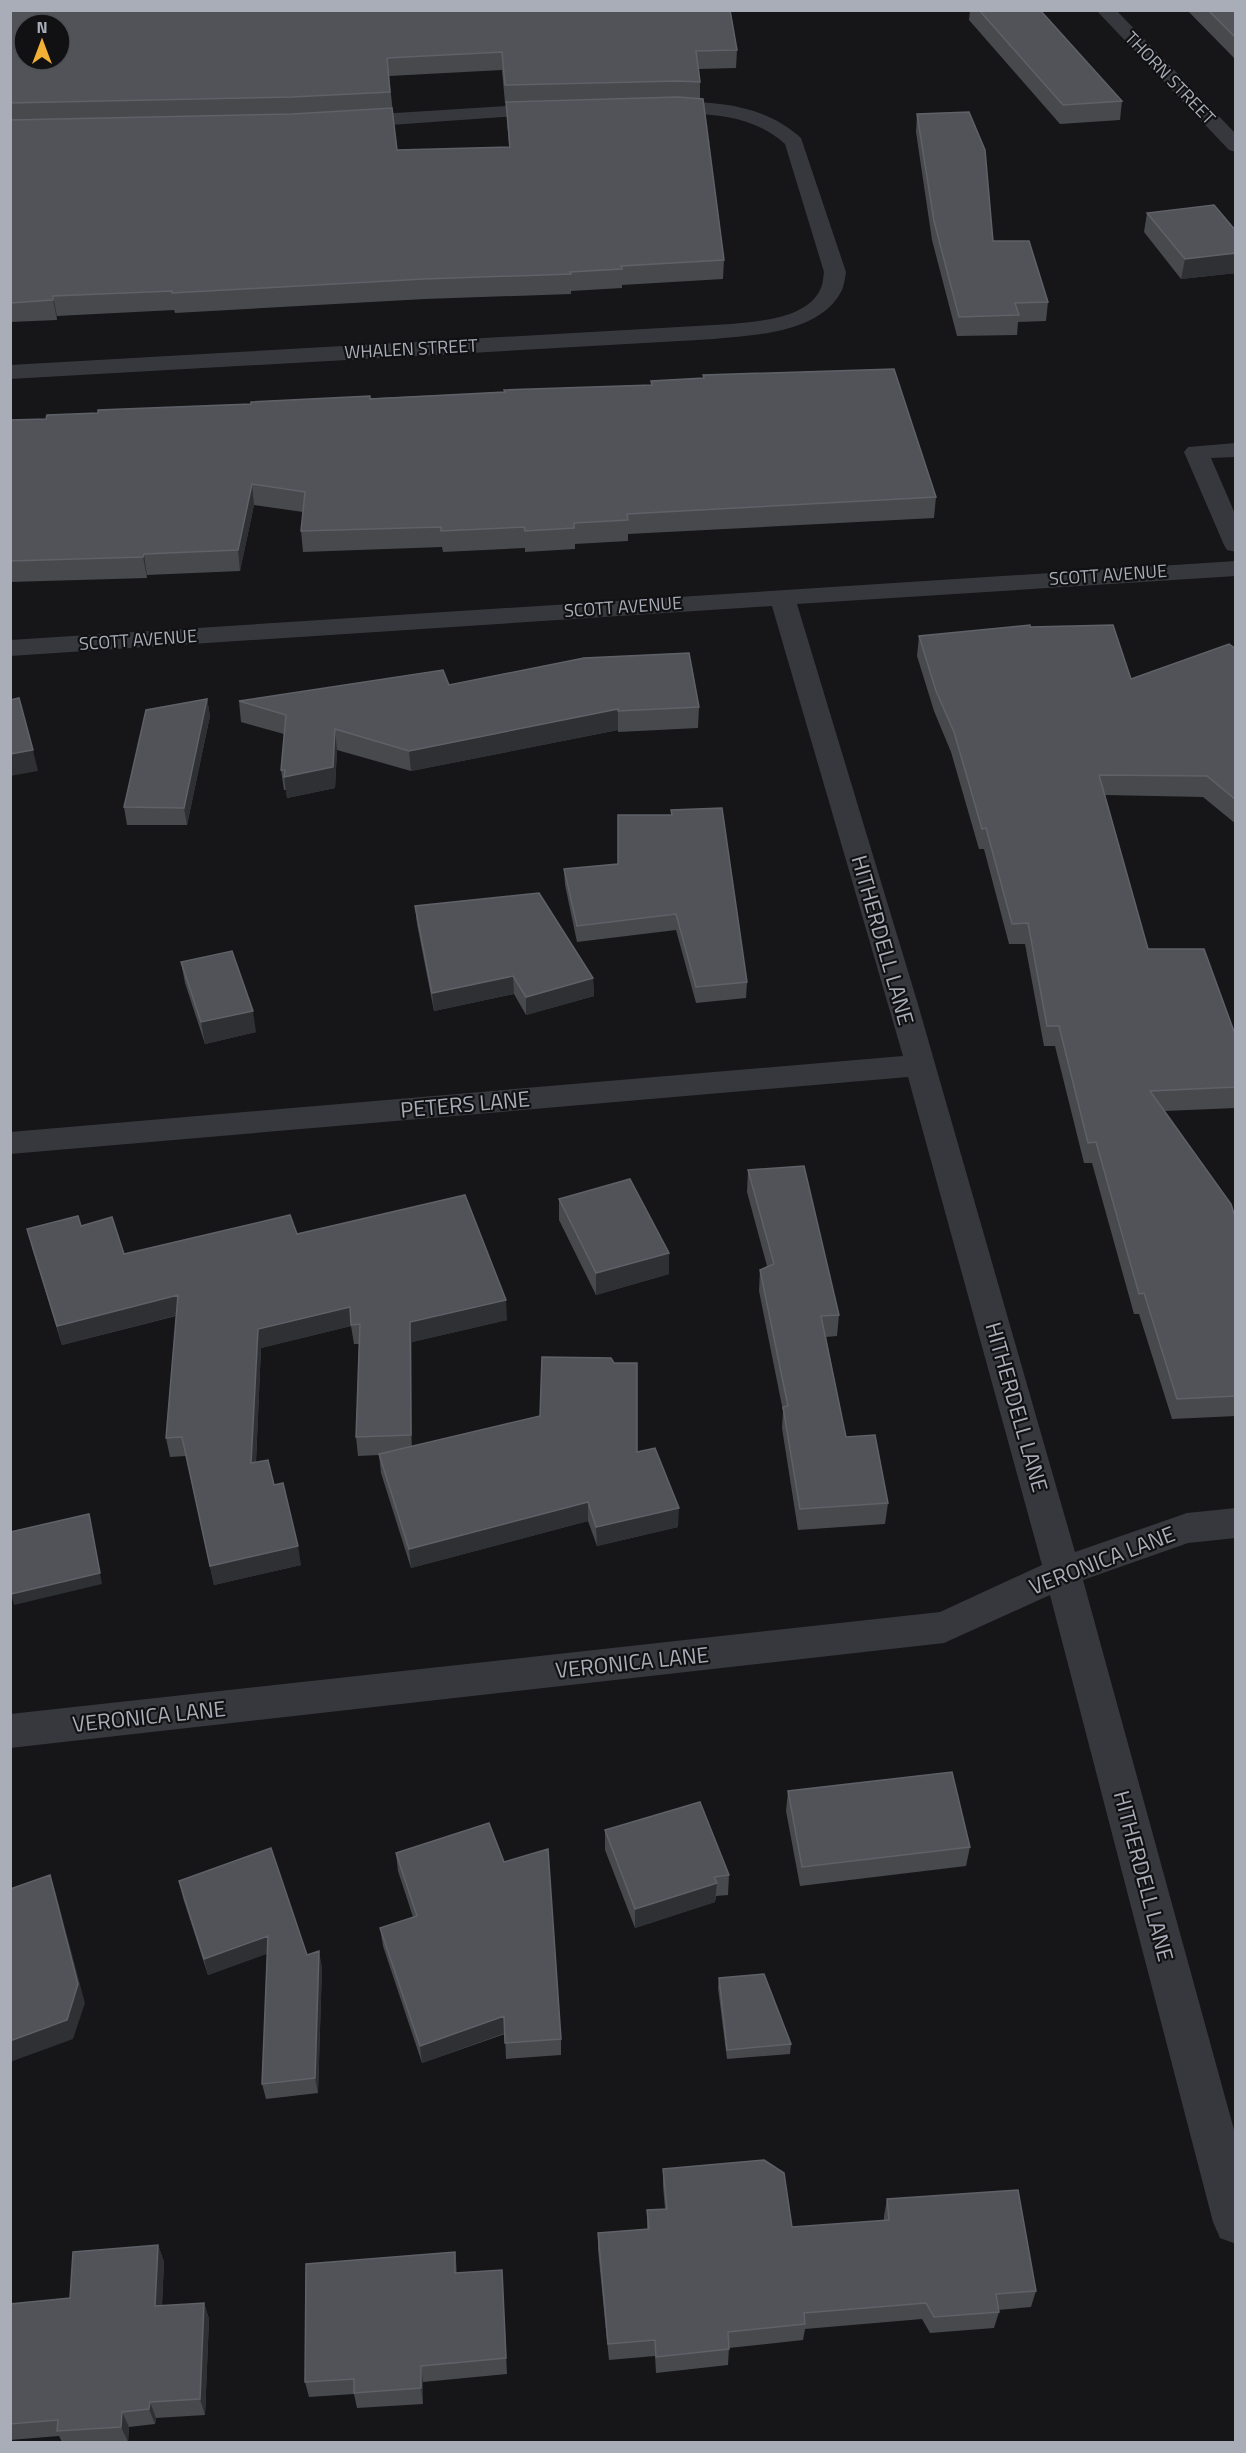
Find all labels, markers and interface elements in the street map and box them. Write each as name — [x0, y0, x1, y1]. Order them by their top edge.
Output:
north arrow — [12, 12, 72, 72]
text: N — [36, 15, 48, 39]
street label: THORN STREET — [1119, 25, 1222, 131]
street label: WHALEN STREET — [344, 332, 479, 365]
street label: SCOTT AVENUE — [1048, 557, 1168, 592]
street label: SCOTT AVENUE — [563, 589, 683, 624]
street label: SCOTT AVENUE — [78, 622, 198, 657]
street label: HITHERDELL LANE — [842, 851, 924, 1029]
street label: PETERS LANE — [399, 1081, 531, 1127]
street label: HITHERDELL LANE — [976, 1318, 1058, 1496]
street label: VERONICA LANE — [1024, 1517, 1180, 1603]
street label: VERONICA LANE — [554, 1637, 710, 1687]
street label: VERONICA LANE — [71, 1691, 227, 1741]
street label: HITHERDELL LANE — [1105, 1787, 1183, 1965]

